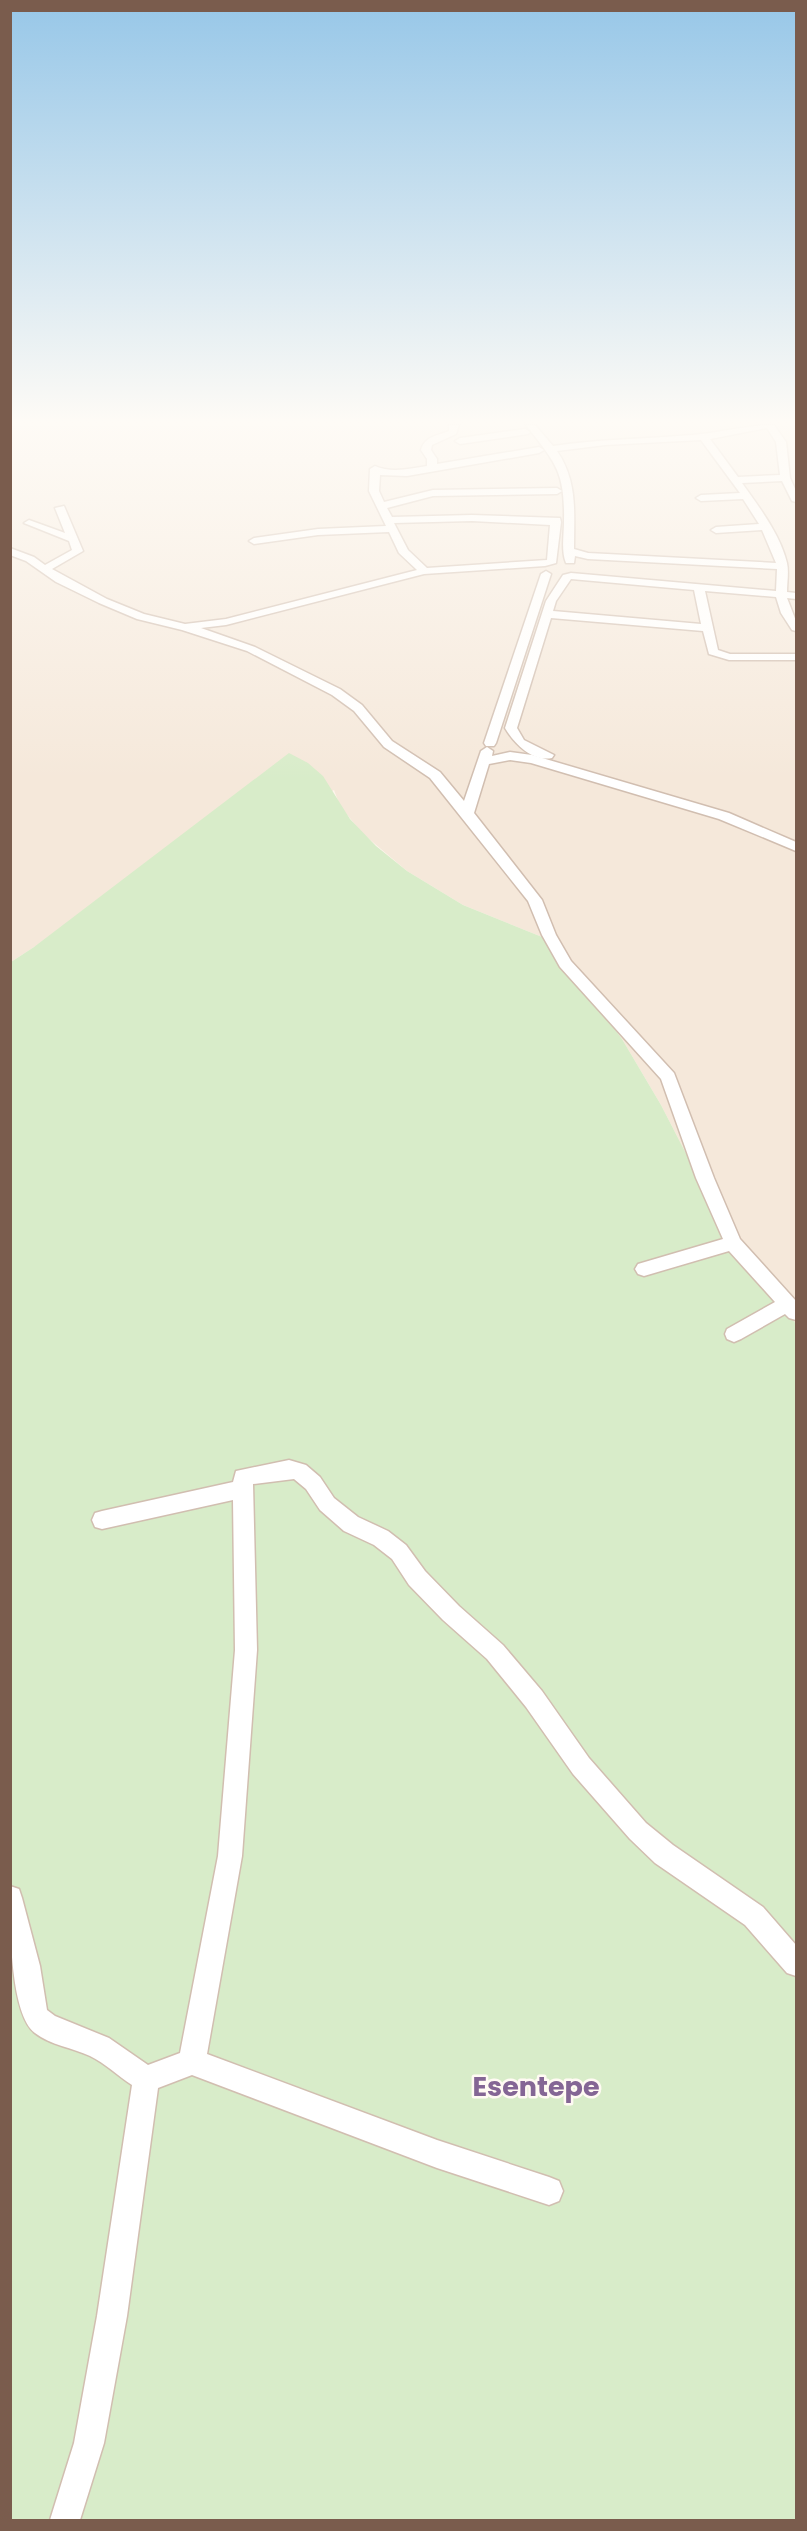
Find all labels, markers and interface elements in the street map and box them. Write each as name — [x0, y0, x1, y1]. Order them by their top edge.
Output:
district label: Esentepe — [472, 2068, 600, 2105]

